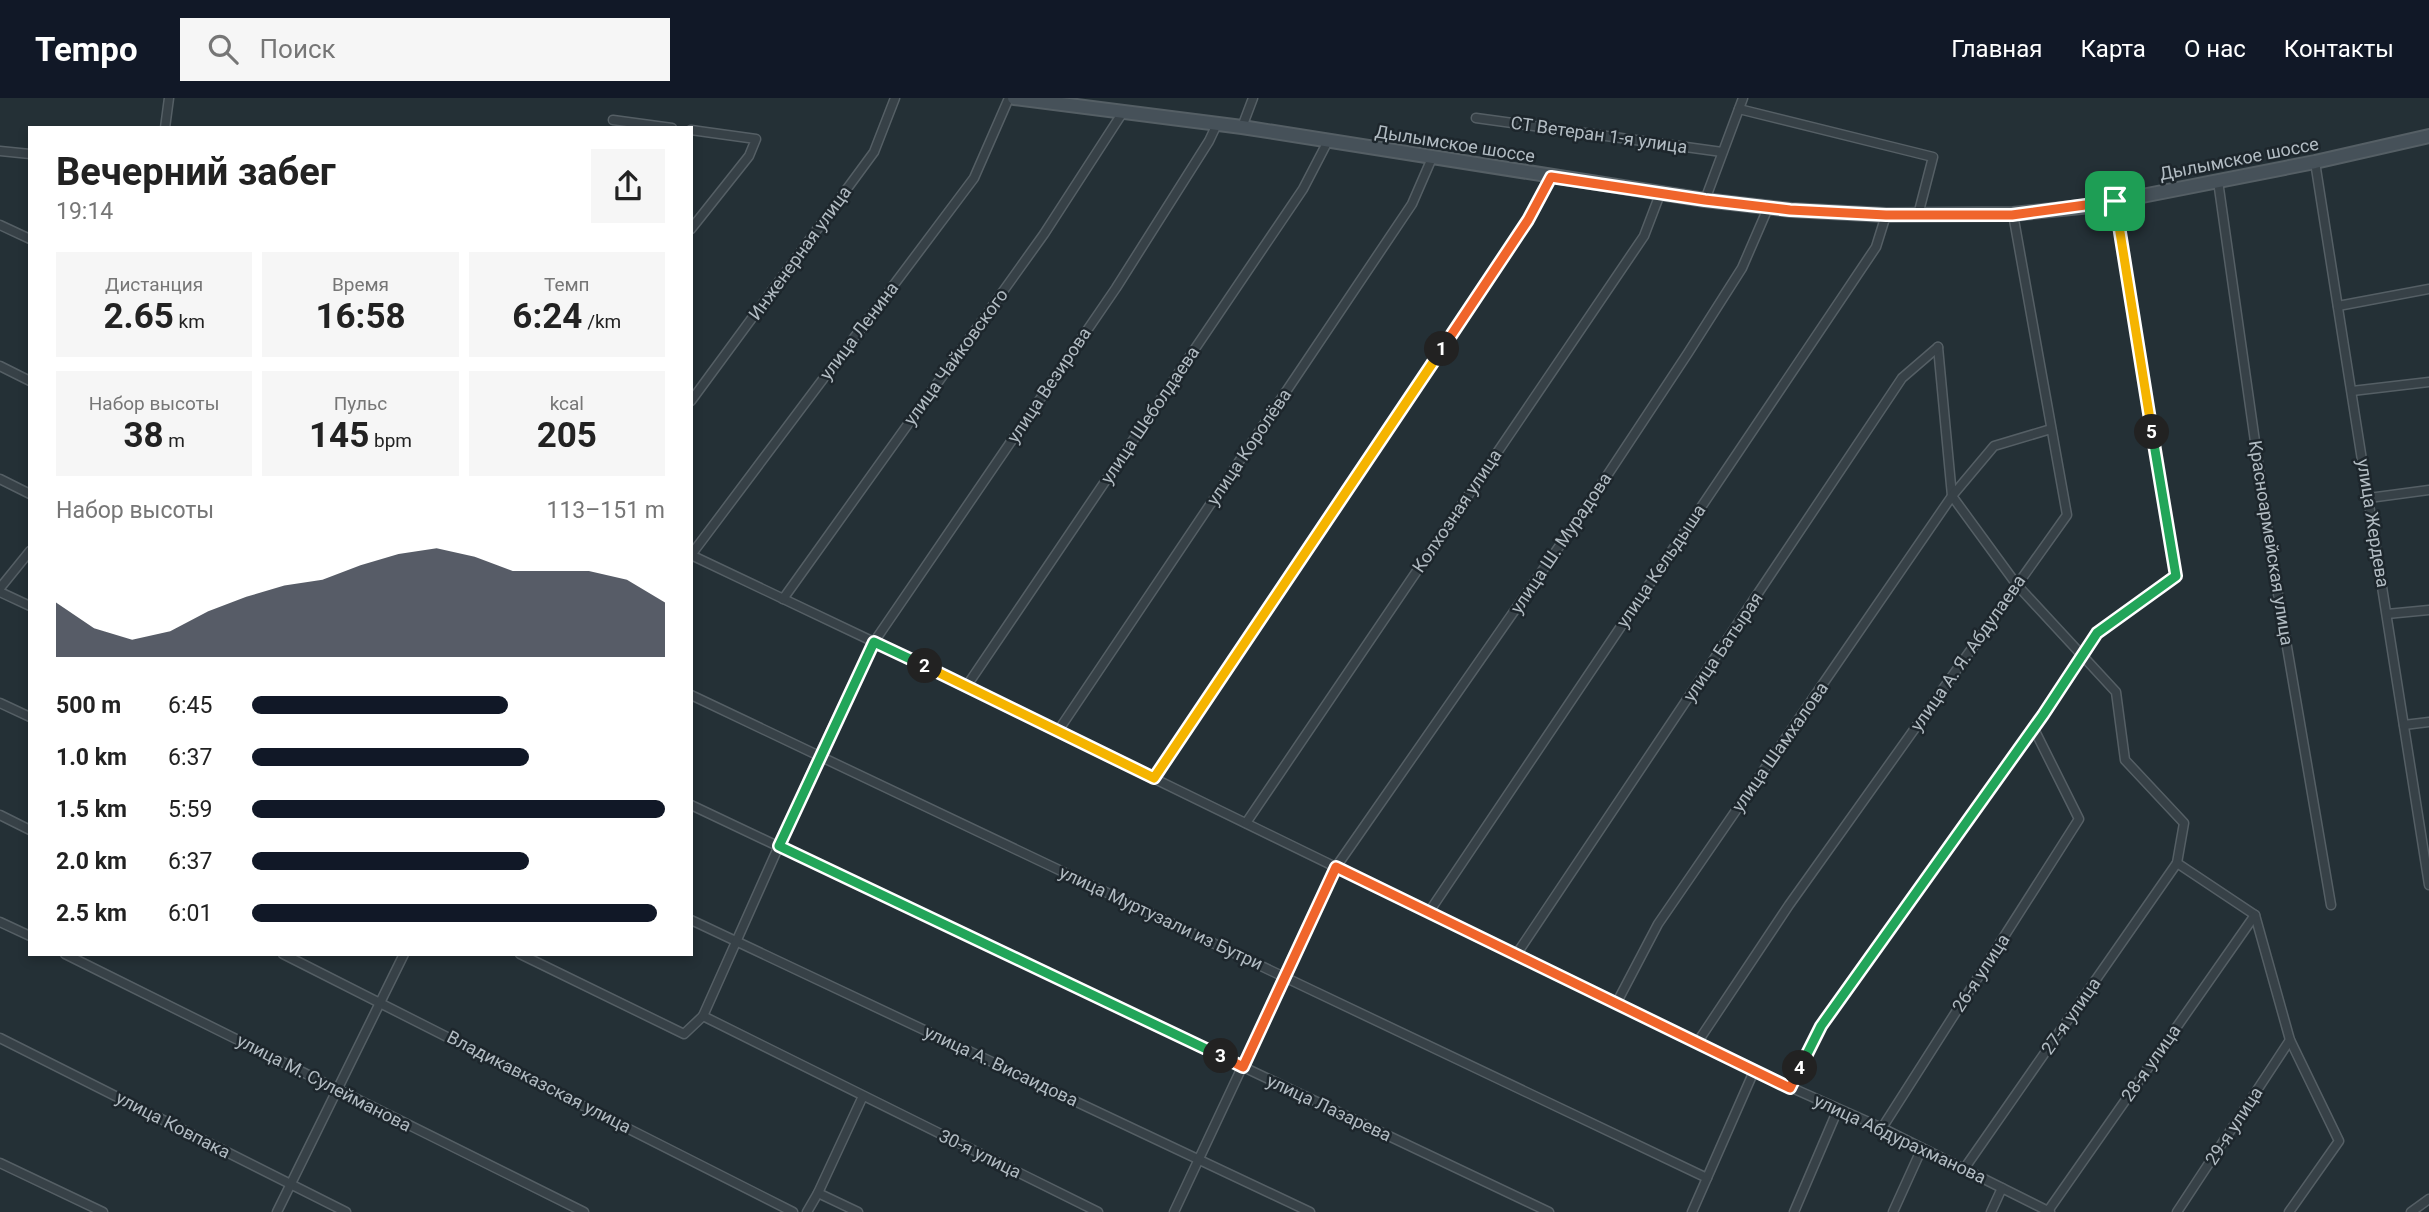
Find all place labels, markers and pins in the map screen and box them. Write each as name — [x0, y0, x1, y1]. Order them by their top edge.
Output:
pin — [2085, 171, 2145, 231]
pin: 1 — [1424, 331, 1460, 366]
pin: 5 — [2134, 414, 2170, 450]
pin: 2 — [908, 648, 942, 684]
pin: 3 — [1204, 1038, 1238, 1074]
pin: 4 — [1783, 1051, 1818, 1086]

